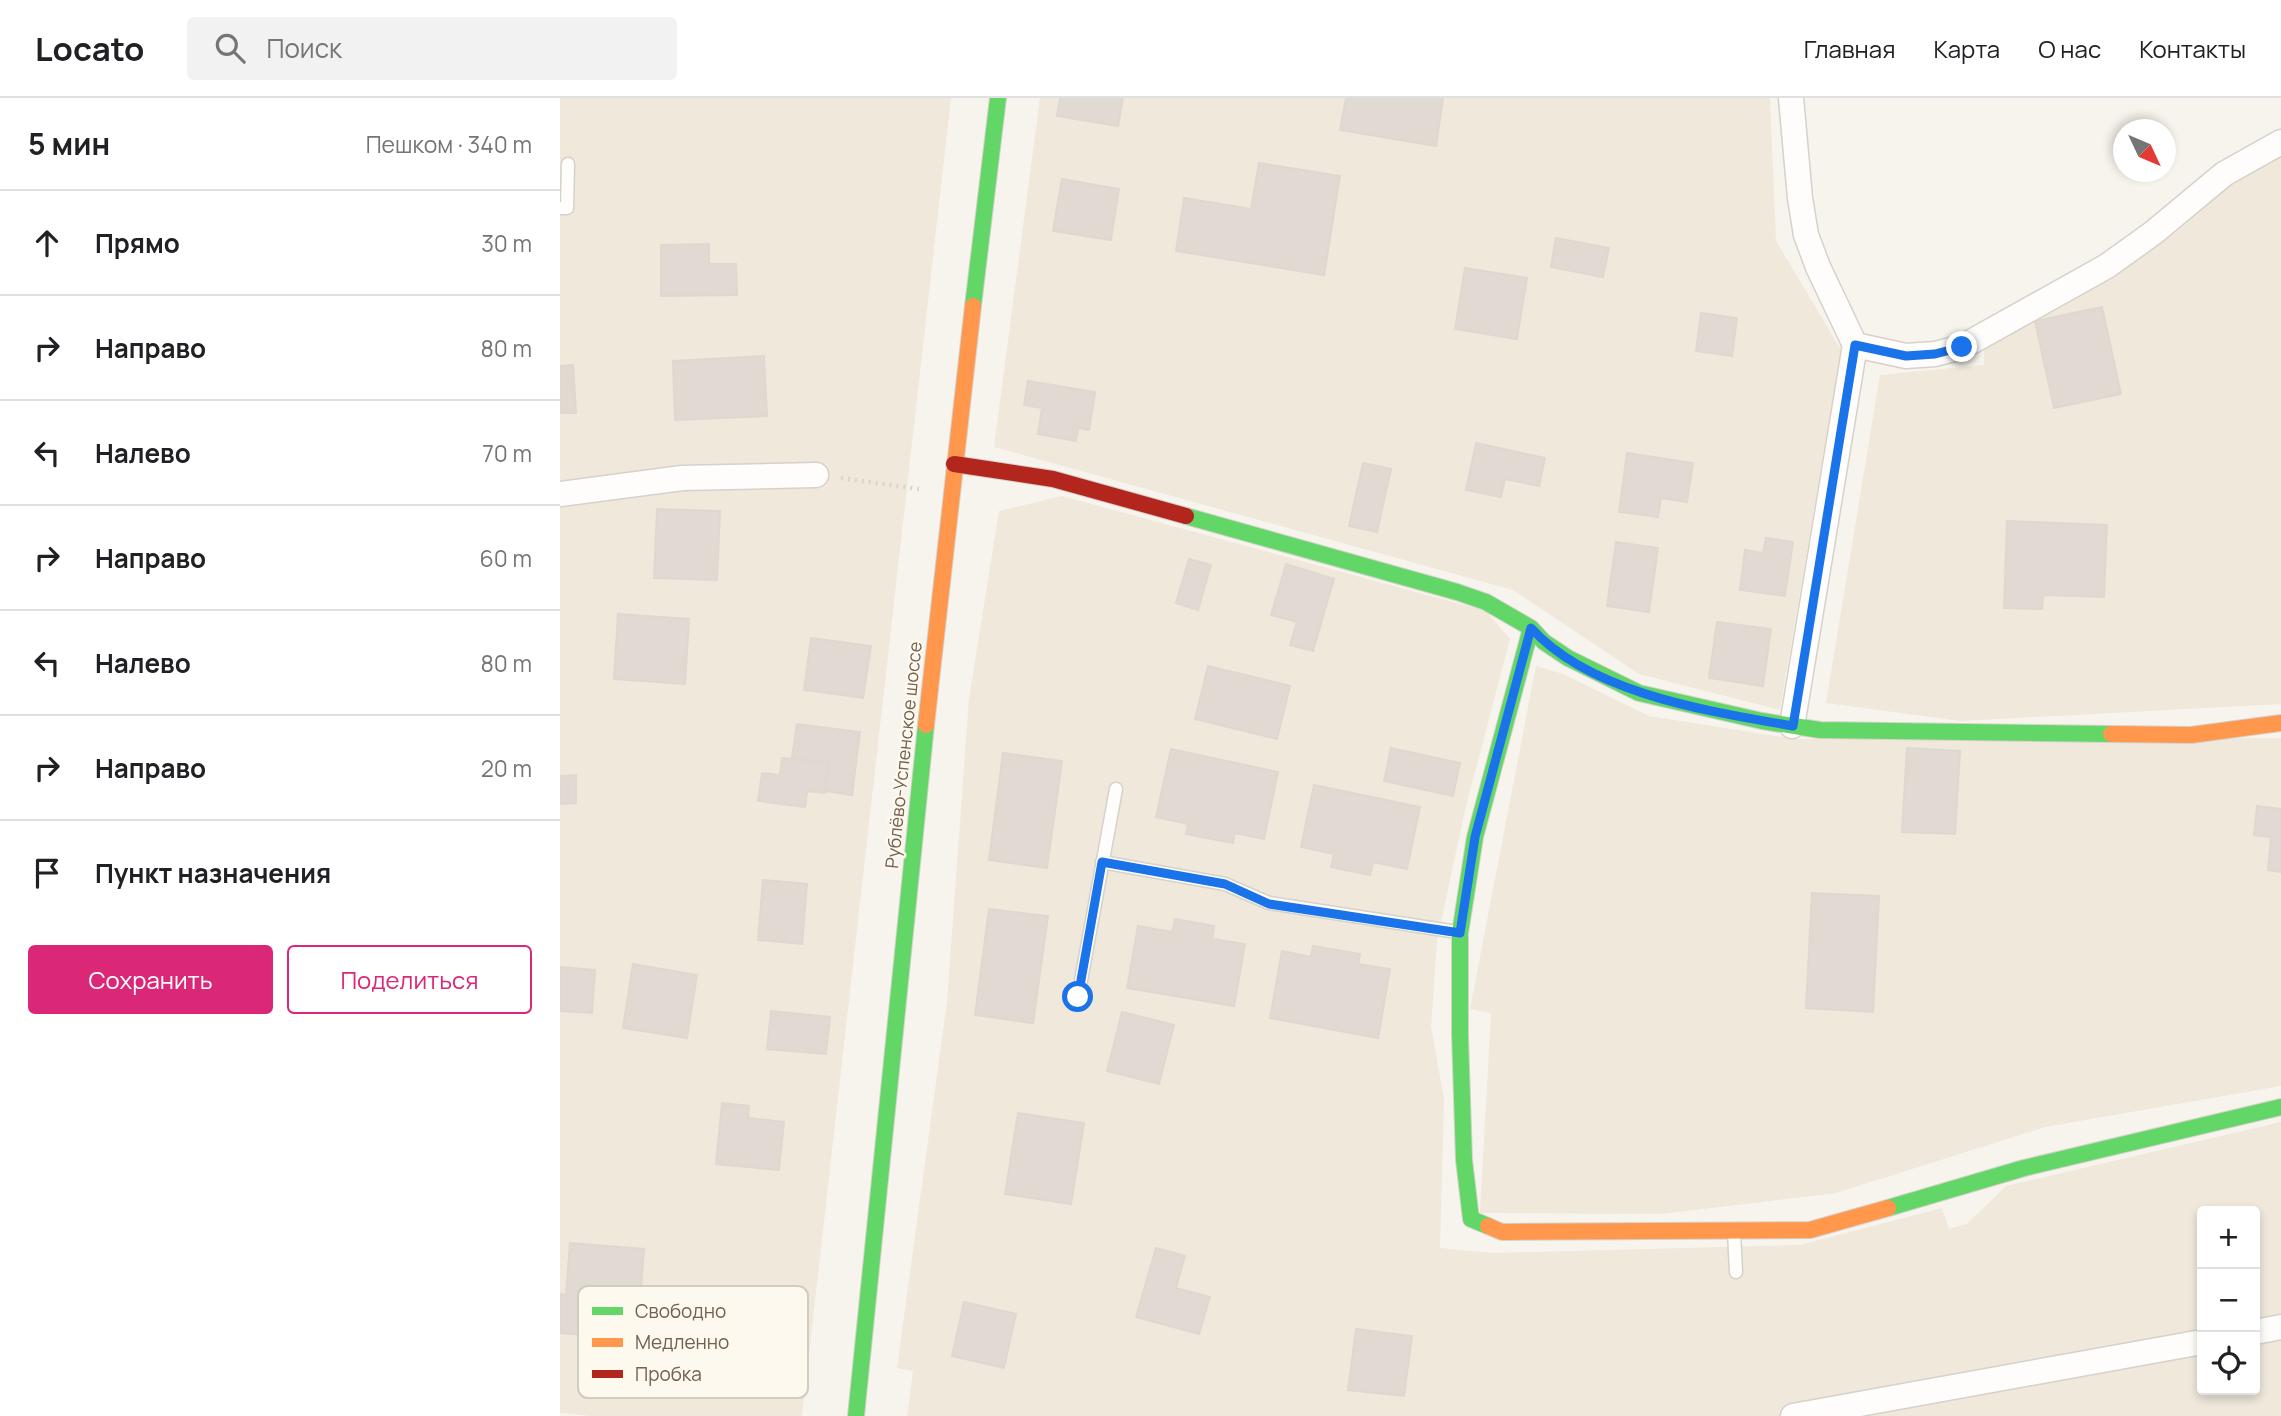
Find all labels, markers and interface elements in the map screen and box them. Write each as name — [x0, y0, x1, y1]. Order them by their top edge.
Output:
search box — [187, 17, 677, 80]
text: Locato — [35, 26, 145, 71]
icon: search — [211, 29, 249, 67]
text: Поиск — [267, 30, 342, 66]
text: Главная — [1804, 32, 1895, 65]
text: Карта — [1933, 32, 2000, 65]
text: О нас — [2038, 32, 2101, 65]
text: Контакты — [2139, 32, 2246, 65]
north arrow — [2113, 119, 2176, 182]
text: 5 мин — [28, 123, 110, 164]
text: Пешком · 340 m — [366, 128, 532, 160]
icon: ahead — [28, 224, 66, 262]
text: Прямо — [95, 225, 180, 261]
text: 30 m — [481, 227, 532, 259]
icon: right — [28, 329, 66, 367]
text: Направо — [95, 330, 206, 366]
route end — [1946, 331, 1977, 362]
text: 80 m — [481, 332, 532, 364]
icon: left — [28, 434, 66, 472]
text: Налево — [95, 435, 191, 471]
text: 70 m — [482, 437, 532, 469]
icon: right — [28, 539, 66, 577]
text: Направо — [95, 540, 206, 576]
text: 60 m — [480, 542, 532, 574]
street label: Рублёво-Успенское шоссе — [879, 640, 927, 869]
icon: left — [28, 644, 66, 682]
text: Налево — [95, 645, 191, 681]
text: 80 m — [481, 647, 532, 679]
icon: right — [28, 749, 66, 787]
text: Направо — [95, 750, 206, 786]
text: 20 m — [481, 752, 532, 784]
icon: arrive — [28, 854, 66, 892]
text: Пункт назначения — [95, 855, 331, 891]
button: Сохранить — [28, 945, 273, 1014]
button: Поделиться — [287, 945, 532, 1014]
route start — [1062, 981, 1093, 1012]
map controls — [2197, 1206, 2260, 1395]
button: + — [2197, 1206, 2260, 1269]
button: − — [2197, 1269, 2260, 1332]
legend — [578, 1286, 808, 1398]
text: Свободно — [635, 1298, 726, 1324]
text: Медленно — [635, 1329, 729, 1355]
button: locate — [2197, 1332, 2260, 1395]
text: Пробка — [635, 1361, 702, 1387]

